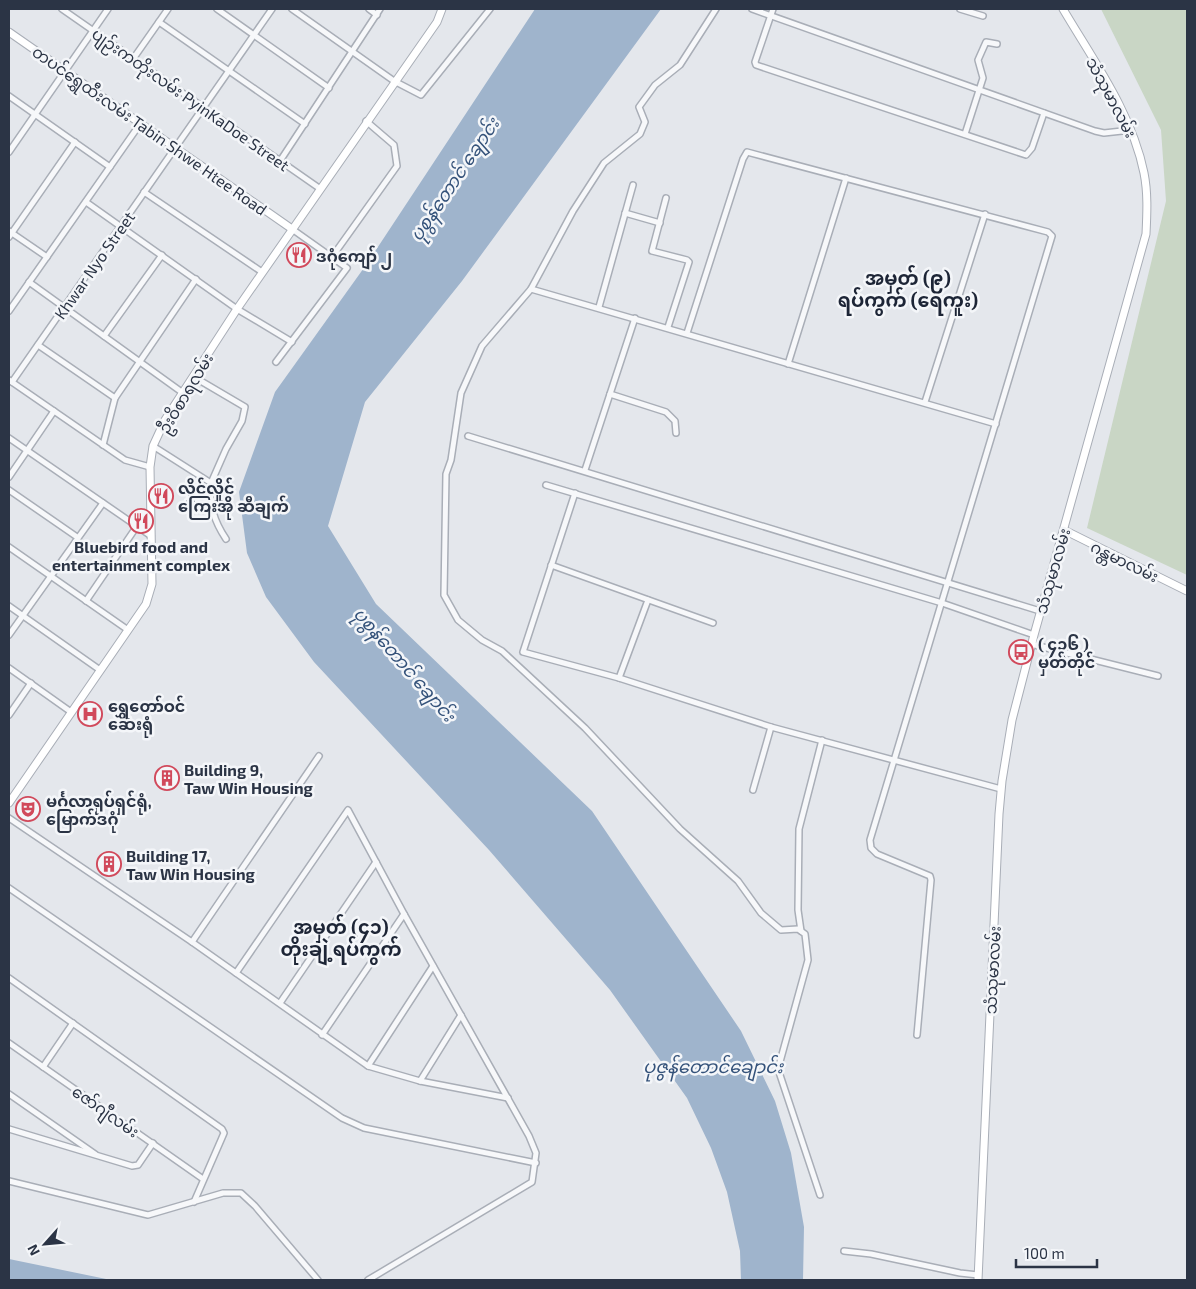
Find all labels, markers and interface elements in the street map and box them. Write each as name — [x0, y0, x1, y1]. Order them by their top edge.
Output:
street label: ပျဉ်းကတိုးလမ်း PyinKaDoe Street — [85, 23, 294, 179]
street label: တပင်ရွှေထီးလမ်း Tabin Shwe Htee Road — [26, 41, 272, 223]
street label: သံသုမာလမ်း — [1078, 53, 1142, 143]
water label: ပုစွန်တောင် ချောင်း — [404, 111, 508, 248]
street label: Khwar Nyo Street — [50, 207, 138, 323]
restaurant icon: ဒဂုံကျော် ၂ — [286, 242, 312, 268]
place label: ဒဂုံကျော် ၂ — [316, 245, 392, 270]
district label: အမှတ် (၉) ရပ်ကွက် (ရေကူး) — [838, 265, 978, 316]
street label: ဦးဝိစာရလမ်း — [153, 349, 221, 439]
place label: လှိုင်လှိုင် ကြေးအို ဆီချက် — [178, 477, 289, 520]
restaurant icon: လှိုင်လှိုင် ကြေးအို ဆီချက် — [148, 483, 174, 509]
restaurant icon: Bluebird food and entertainment complex — [128, 508, 154, 534]
street label: သံသုမာလမ်း — [1030, 526, 1079, 618]
street label: ဂန္တမာလမ်း — [1086, 536, 1163, 590]
place label: Bluebird food and entertainment complex — [52, 537, 230, 574]
water label: ပုစွန်တောင် ချောင်း — [346, 602, 462, 730]
place label: ( ၄၃၆ ) မှတ်တိုင် — [1038, 634, 1095, 676]
bus stop icon: ( ၄၃၆ ) မှတ်တိုင် — [1008, 639, 1034, 665]
place label: ရွှေတော်ဝင် ဆေးရုံ — [108, 695, 185, 738]
hospital icon: ရွှေတော်ဝင် ဆေးရုံ — [77, 701, 103, 727]
place label: Building 9, Taw Win Housing — [184, 760, 314, 797]
building icon: Building 9, Taw Win Housing — [154, 765, 180, 791]
place label: မင်္ဂလာရုပ်ရှင်ရုံ, မြောက်ဒဂုံ — [46, 790, 152, 833]
theatre icon: မင်္ဂလာရုပ်ရှင်ရုံ, မြောက်ဒဂုံ — [15, 796, 41, 822]
place label: Building 17, Taw Win Housing — [126, 846, 256, 883]
building icon: Building 17, Taw Win Housing — [96, 851, 122, 877]
district label: အမှတ် (၄၁) တိုးချဲ့ရပ်ကွက် — [281, 914, 401, 966]
street label: သံသုမာလမ်း — [979, 925, 1010, 1015]
water label: ပုဇွန်တောင်ချောင်း — [643, 1054, 785, 1082]
street label: ဇော်ဂျီလမ်း — [66, 1080, 144, 1145]
north arrow — [20, 1219, 70, 1269]
scale bar — [1016, 1236, 1097, 1268]
text: N — [23, 1242, 43, 1258]
text: 100 m — [1024, 1244, 1065, 1262]

